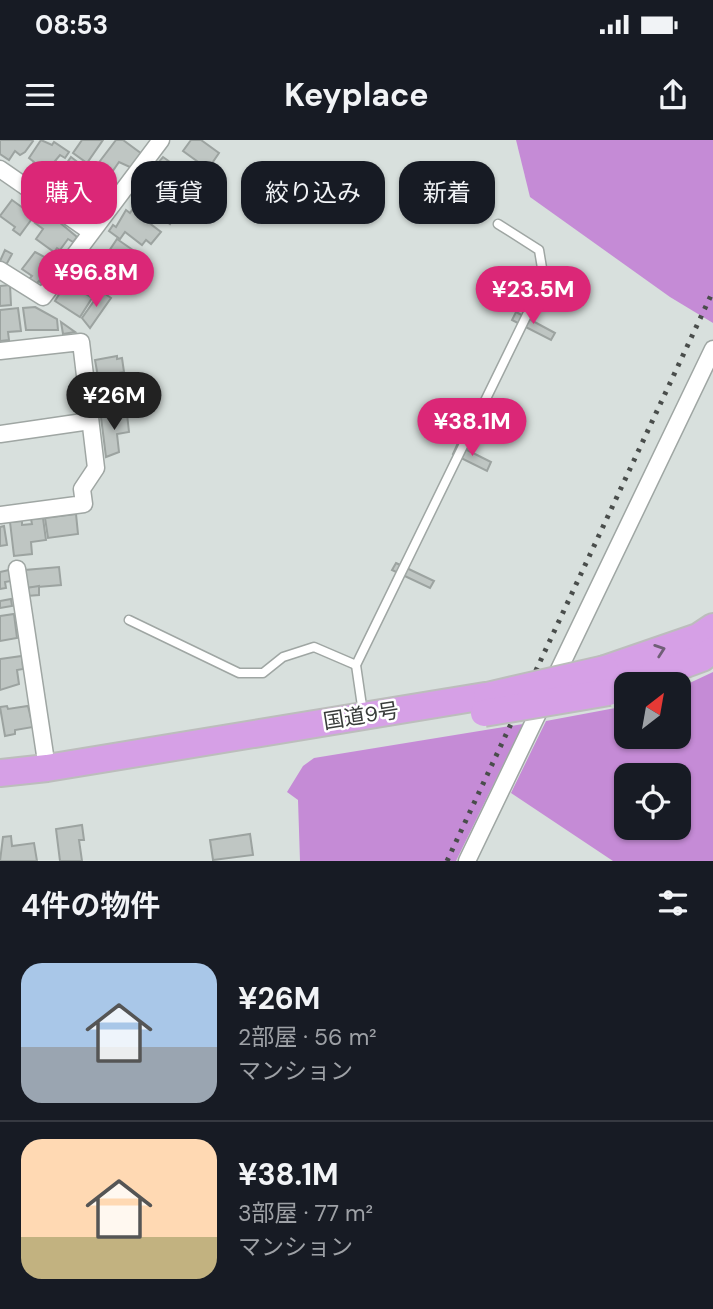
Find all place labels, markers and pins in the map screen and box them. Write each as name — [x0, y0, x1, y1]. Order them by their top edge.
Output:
pin: ¥96.8M — [39, 250, 153, 309]
pin: ¥23.5M — [476, 267, 590, 326]
pin: ¥26M — [73, 372, 155, 432]
pin: ¥38.1M — [415, 398, 529, 458]

